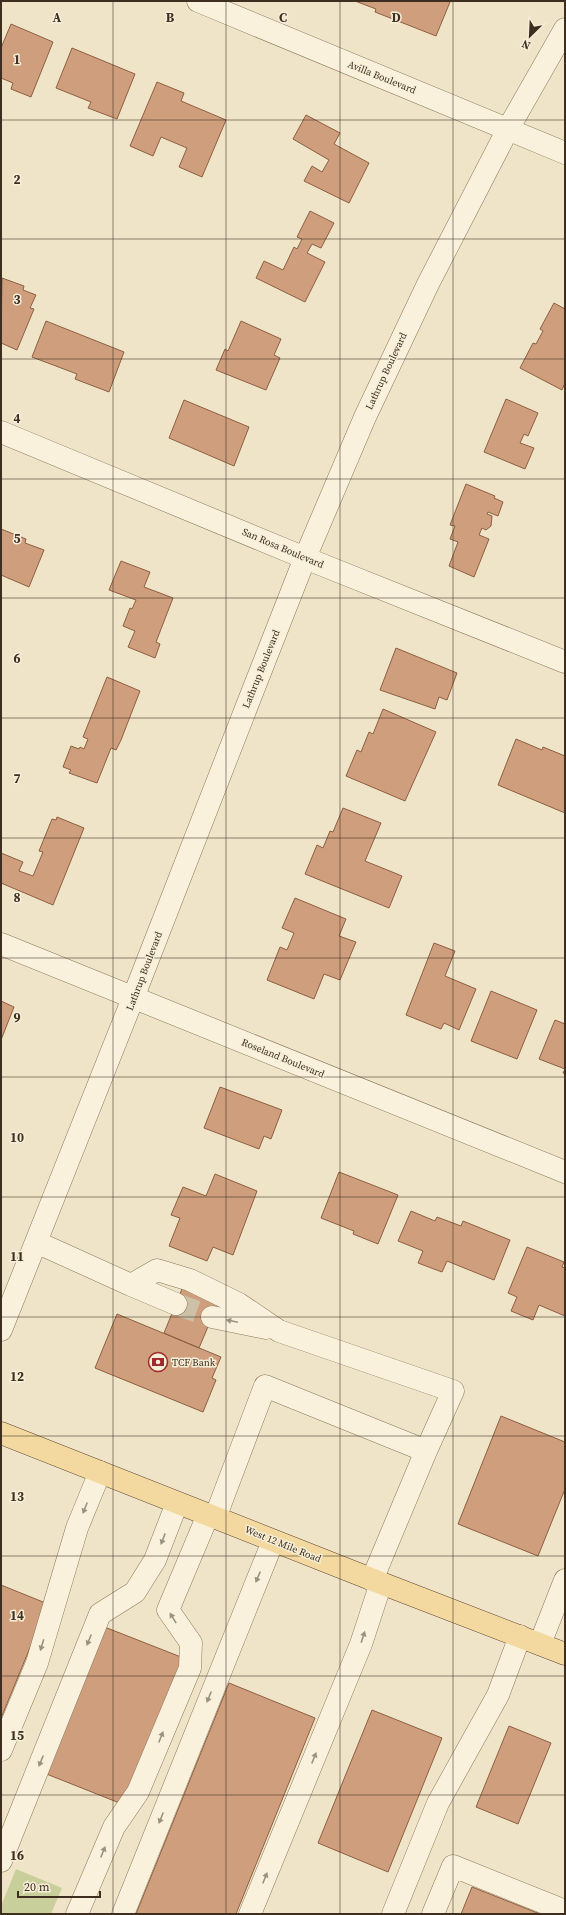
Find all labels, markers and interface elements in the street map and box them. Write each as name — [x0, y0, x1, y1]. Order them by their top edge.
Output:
text: A — [53, 9, 62, 26]
text: B — [166, 9, 175, 26]
text: C — [279, 9, 287, 26]
text: D — [391, 9, 401, 26]
north arrow — [510, 16, 550, 56]
text: N — [519, 36, 533, 53]
text: 1 — [13, 51, 21, 68]
street label: Avilla Boulevard — [346, 57, 418, 97]
text: 2 — [13, 171, 21, 188]
text: 3 — [13, 291, 21, 308]
street label: Lathrup Boulevard — [362, 330, 410, 412]
text: 4 — [13, 410, 21, 427]
street label: San Rosa Boulevard — [240, 525, 326, 571]
text: 5 — [13, 530, 21, 547]
street label: Lathrup Boulevard — [239, 627, 283, 710]
text: 6 — [13, 650, 21, 667]
text: 7 — [13, 770, 21, 787]
text: 8 — [13, 889, 21, 906]
street label: Lathrup Boulevard — [123, 929, 165, 1012]
text: 9 — [13, 1009, 21, 1026]
street label: Roseland Boulevard — [240, 1035, 327, 1081]
text: 10 — [10, 1129, 24, 1146]
text: 11 — [10, 1248, 24, 1265]
one-way arrow — [226, 1317, 238, 1323]
bank icon: TCF Bank — [147, 1351, 169, 1373]
place label: TCF Bank — [172, 1356, 216, 1369]
text: 12 — [10, 1368, 24, 1385]
text: 13 — [10, 1488, 24, 1505]
one-way arrow — [82, 1503, 88, 1515]
street label: West 12 Mile Road — [243, 1523, 323, 1565]
one-way arrow — [159, 1534, 165, 1546]
one-way arrow — [255, 1571, 261, 1582]
text: 14 — [10, 1607, 24, 1624]
one-way arrow — [170, 1612, 177, 1624]
one-way arrow — [360, 1631, 366, 1643]
one-way arrow — [86, 1635, 92, 1647]
one-way arrow — [39, 1640, 45, 1652]
one-way arrow — [206, 1691, 212, 1702]
text: 15 — [10, 1727, 24, 1744]
one-way arrow — [158, 1731, 164, 1742]
one-way arrow — [311, 1752, 317, 1763]
one-way arrow — [38, 1756, 44, 1767]
one-way arrow — [158, 1812, 164, 1824]
one-way arrow — [101, 1846, 107, 1858]
text: 16 — [10, 1847, 24, 1864]
one-way arrow — [262, 1871, 268, 1883]
scale bar — [18, 1873, 100, 1899]
text: 20 m — [24, 1879, 50, 1895]

